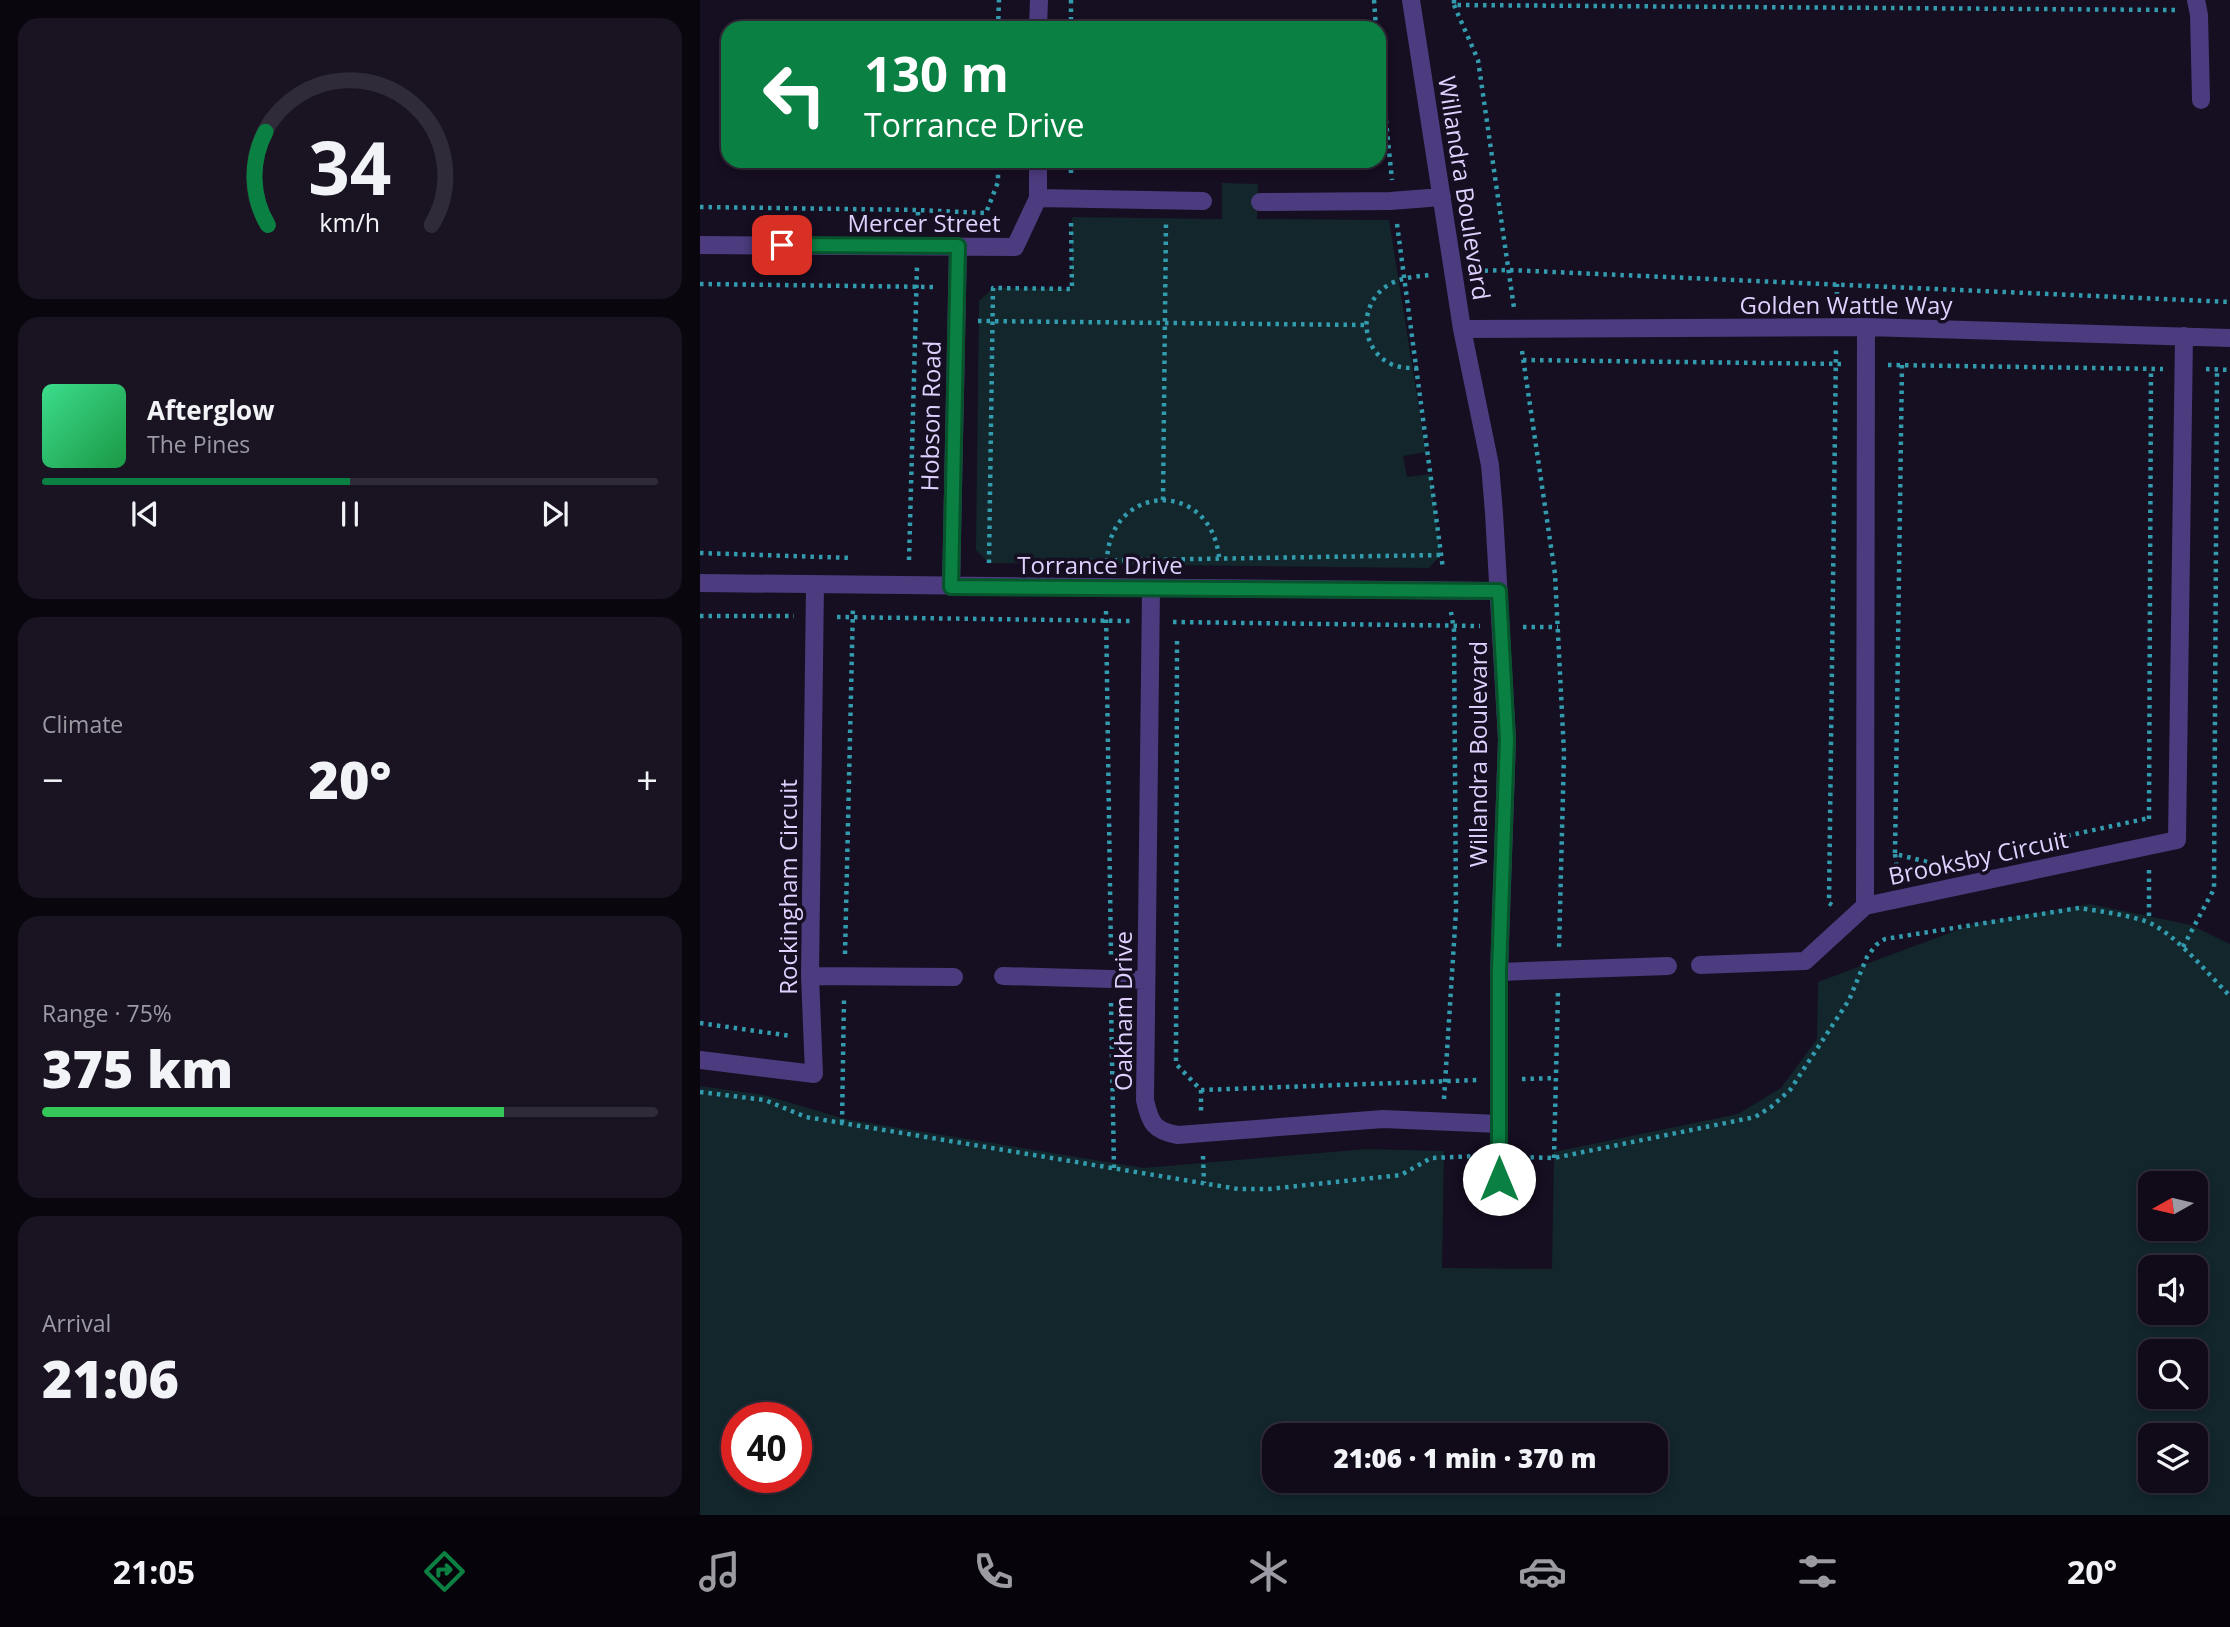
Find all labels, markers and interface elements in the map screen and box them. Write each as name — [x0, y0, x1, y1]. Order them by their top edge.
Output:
text: 130 m — [864, 40, 1009, 106]
icon: left — [749, 49, 840, 140]
street label: Willandra Boulevard — [1431, 74, 1499, 302]
text: Torrance Drive — [864, 103, 1084, 146]
text: 34 — [308, 117, 392, 216]
text: km/h — [320, 205, 380, 239]
street label: Mercer Street — [848, 206, 1000, 239]
pin — [752, 215, 812, 275]
icon: arrive — [763, 226, 801, 264]
street label: Golden Wattle Way — [1740, 288, 1953, 321]
street label: Hobson Road — [912, 340, 948, 492]
text: Afterglow — [147, 392, 274, 428]
text: The Pines — [147, 428, 250, 460]
icon: previous — [126, 495, 164, 533]
icon: pause — [331, 495, 369, 533]
icon: next — [536, 495, 574, 533]
street label: Torrance Drive — [1017, 548, 1183, 581]
street label: Willandra Boulevard — [1461, 641, 1494, 867]
text: Climate — [42, 708, 123, 740]
text: 20° — [309, 743, 391, 814]
text: − — [42, 753, 64, 805]
text: + — [636, 753, 658, 805]
street label: Rockingham Circuit — [771, 779, 804, 995]
street label: Brooksby Circuit — [1885, 822, 2071, 892]
street label: Oakham Drive — [1106, 931, 1139, 1091]
text: Range · 75% — [42, 997, 172, 1029]
text: 375 km — [42, 1032, 233, 1103]
position arrow — [1462, 1142, 1536, 1216]
north arrow — [2138, 1171, 2208, 1241]
map controls — [2138, 1171, 2208, 1493]
button: sound — [2138, 1255, 2208, 1325]
text: Arrival — [42, 1307, 111, 1339]
button: search — [2138, 1339, 2208, 1409]
text: 21:06 — [42, 1342, 179, 1413]
speed limit sign: 40 — [721, 1402, 812, 1493]
button: layers — [2138, 1423, 2208, 1493]
text: 21:06 · 1 min · 370 m — [1334, 1440, 1596, 1476]
icon: directions — [420, 1547, 469, 1596]
icon: music — [695, 1547, 744, 1596]
icon: phone — [969, 1547, 1018, 1596]
icon: climate — [1244, 1547, 1293, 1596]
icon: car — [1518, 1547, 1567, 1596]
icon: filters — [1793, 1547, 1842, 1596]
text: 21:05 — [113, 1550, 195, 1593]
text: 20° — [2067, 1550, 2117, 1593]

